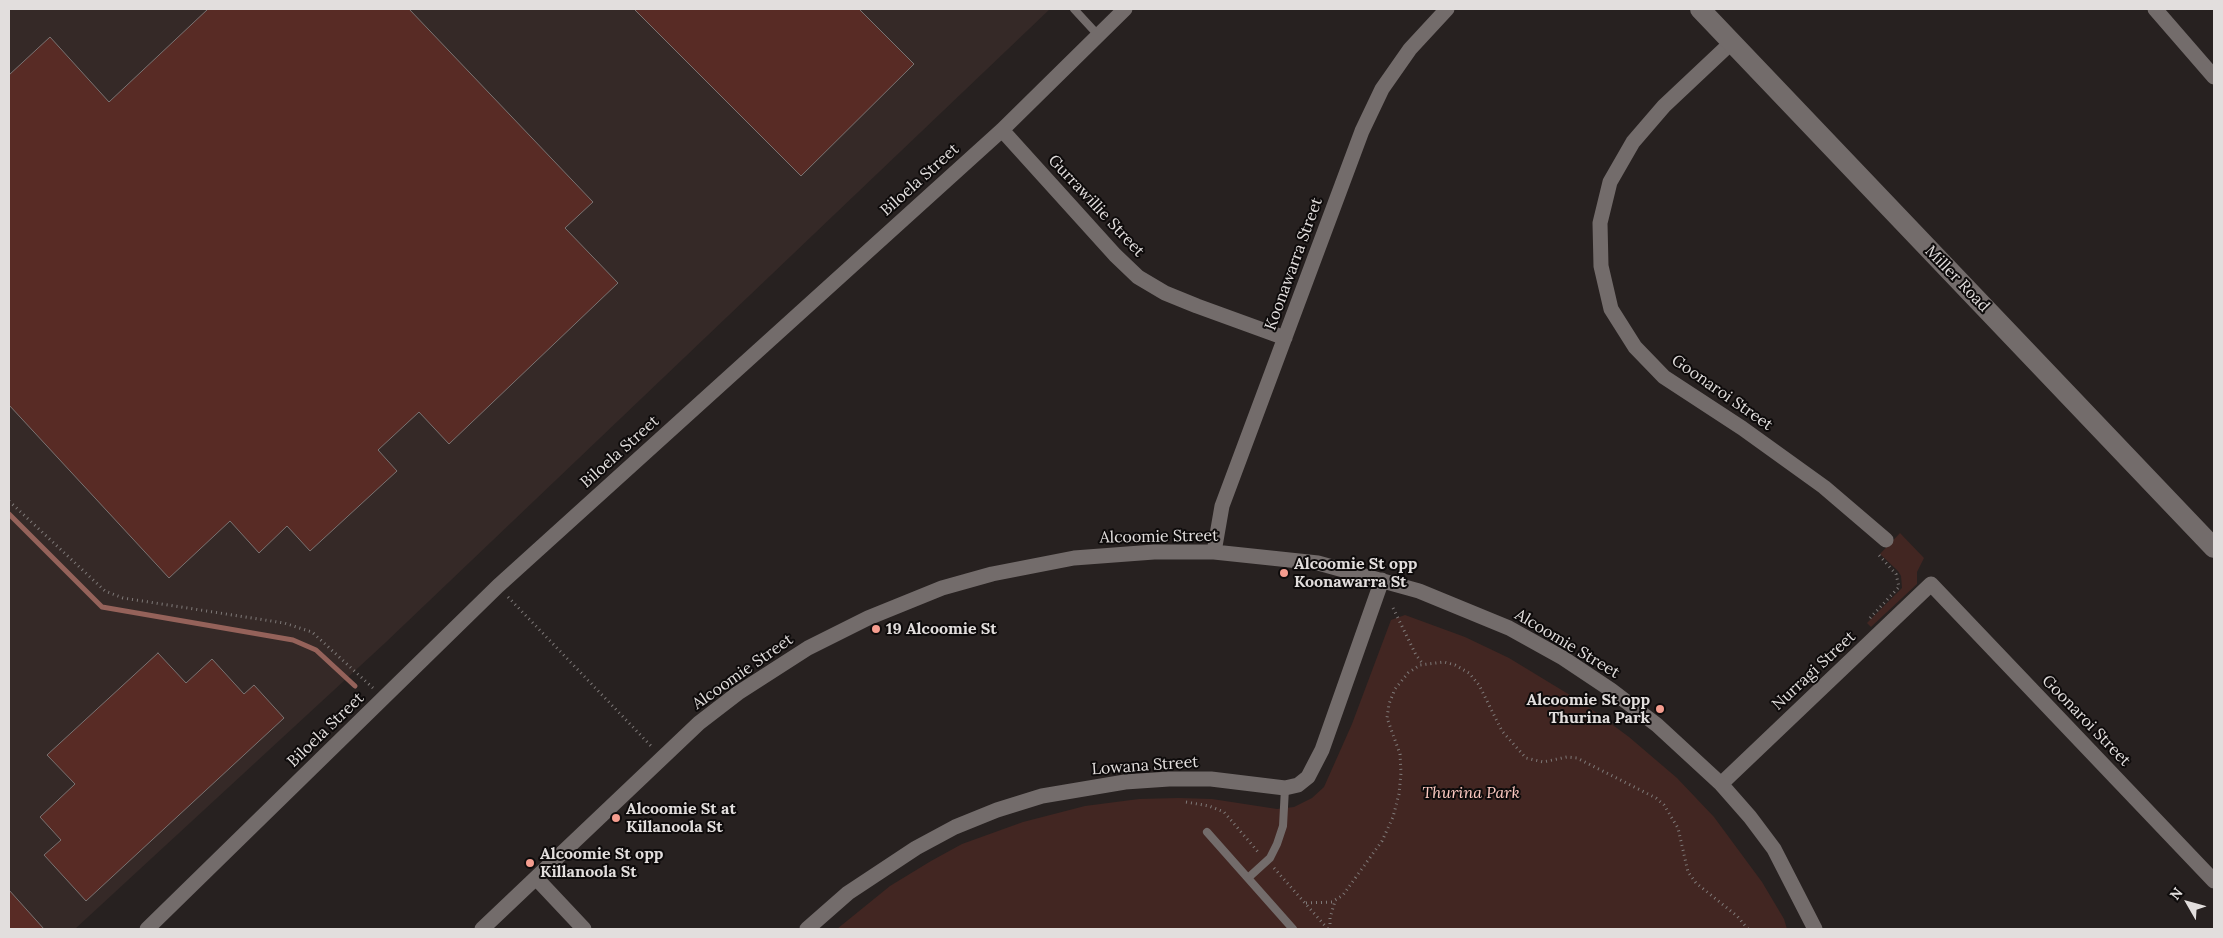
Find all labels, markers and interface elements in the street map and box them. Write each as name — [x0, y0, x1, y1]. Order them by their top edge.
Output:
street label: Biloela Street — [877, 140, 963, 220]
street label: Gurrawillie Street — [1044, 151, 1148, 261]
street label: Koonawarra Street — [1261, 195, 1327, 333]
street label: Miller Road — [1921, 242, 1993, 316]
street label: Goonaroi Street — [1668, 351, 1776, 435]
street label: Biloela Street — [577, 412, 663, 492]
street label: Alcoomie Street — [1100, 526, 1218, 548]
place label: Alcoomie St opp Koonawarra St — [1294, 554, 1417, 592]
marker: Alcoomie St opp Koonawarra St — [1278, 567, 1290, 579]
street label: Alcoomie Street — [1511, 605, 1623, 683]
place label: 19 Alcoomie St — [886, 619, 997, 639]
marker: 19 Alcoomie St — [870, 623, 882, 635]
street label: Nurragi Street — [1768, 627, 1860, 715]
street label: Alcoomie Street — [689, 630, 797, 714]
street label: Goonaroi Street — [2038, 671, 2134, 771]
street label: Biloela Street — [284, 689, 368, 771]
place label: Alcoomie St opp Thurina Park — [1527, 690, 1650, 728]
marker: Alcoomie St opp Thurina Park — [1654, 703, 1666, 715]
street label: Lowana Street — [1091, 753, 1199, 779]
park label: Thurina Park — [1422, 783, 1520, 803]
place label: Alcoomie St at Killanoola St — [626, 799, 736, 837]
marker: Alcoomie St at Killanoola St — [610, 812, 622, 824]
place label: Alcoomie St opp Killanoola St — [540, 844, 663, 882]
marker: Alcoomie St opp Killanoola St — [524, 857, 536, 869]
north arrow — [2163, 878, 2213, 928]
text: N — [2166, 884, 2187, 904]

